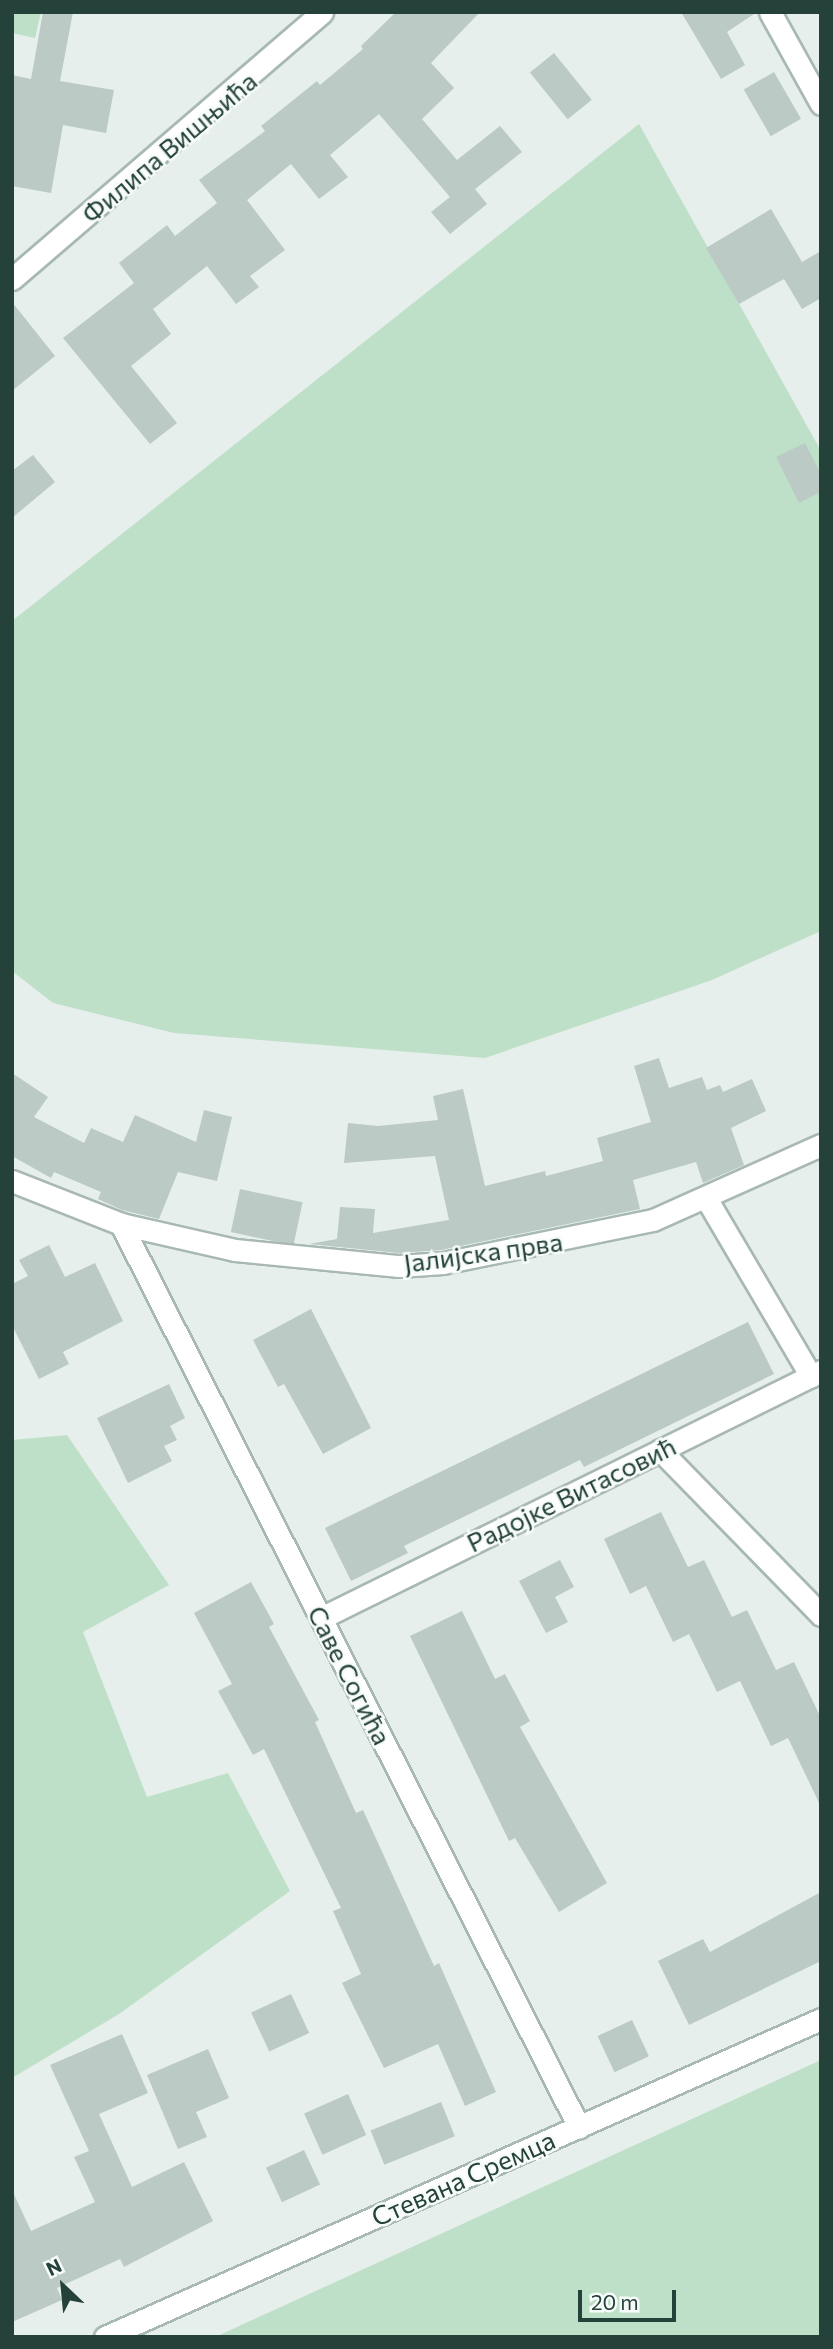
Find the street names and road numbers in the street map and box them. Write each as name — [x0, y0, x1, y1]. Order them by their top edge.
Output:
street label: Филипа Вишњића — [75, 65, 263, 229]
street label: Јалијска прва — [402, 1225, 564, 1279]
street label: Радојке Витасовић — [461, 1430, 681, 1558]
street label: Саве Согића — [302, 1600, 398, 1750]
street label: Стевана Сремца — [366, 2124, 560, 2232]

